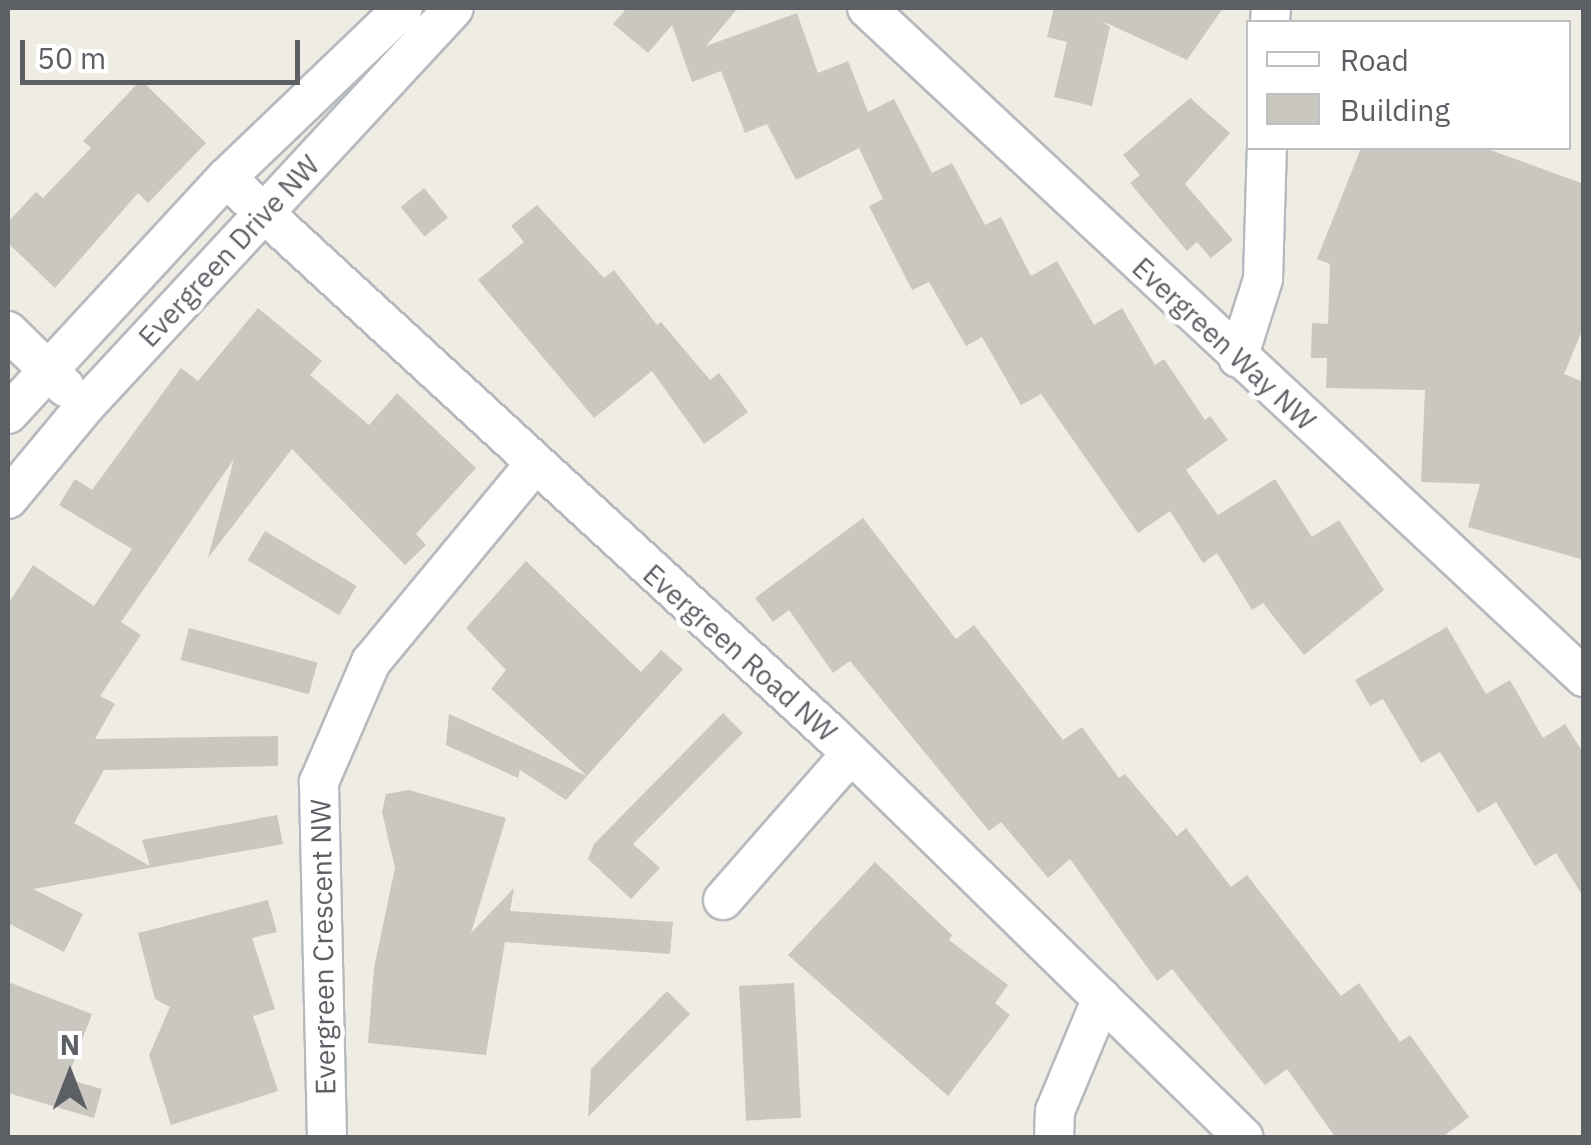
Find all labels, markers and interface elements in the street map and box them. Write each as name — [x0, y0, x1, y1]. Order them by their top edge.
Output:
scale bar — [25, 20, 305, 82]
legend — [1246, 20, 1571, 150]
text: 50 m — [37, 38, 106, 77]
text: Road — [1340, 40, 1409, 79]
text: Building — [1340, 90, 1450, 129]
street label: Evergreen Drive NW — [132, 148, 326, 354]
street label: Evergreen Way NW — [1126, 251, 1322, 437]
street label: Evergreen Road NW — [636, 557, 844, 749]
street label: Evergreen Crescent NW — [304, 799, 342, 1095]
north arrow — [20, 1025, 120, 1125]
text: N — [60, 1026, 80, 1063]

